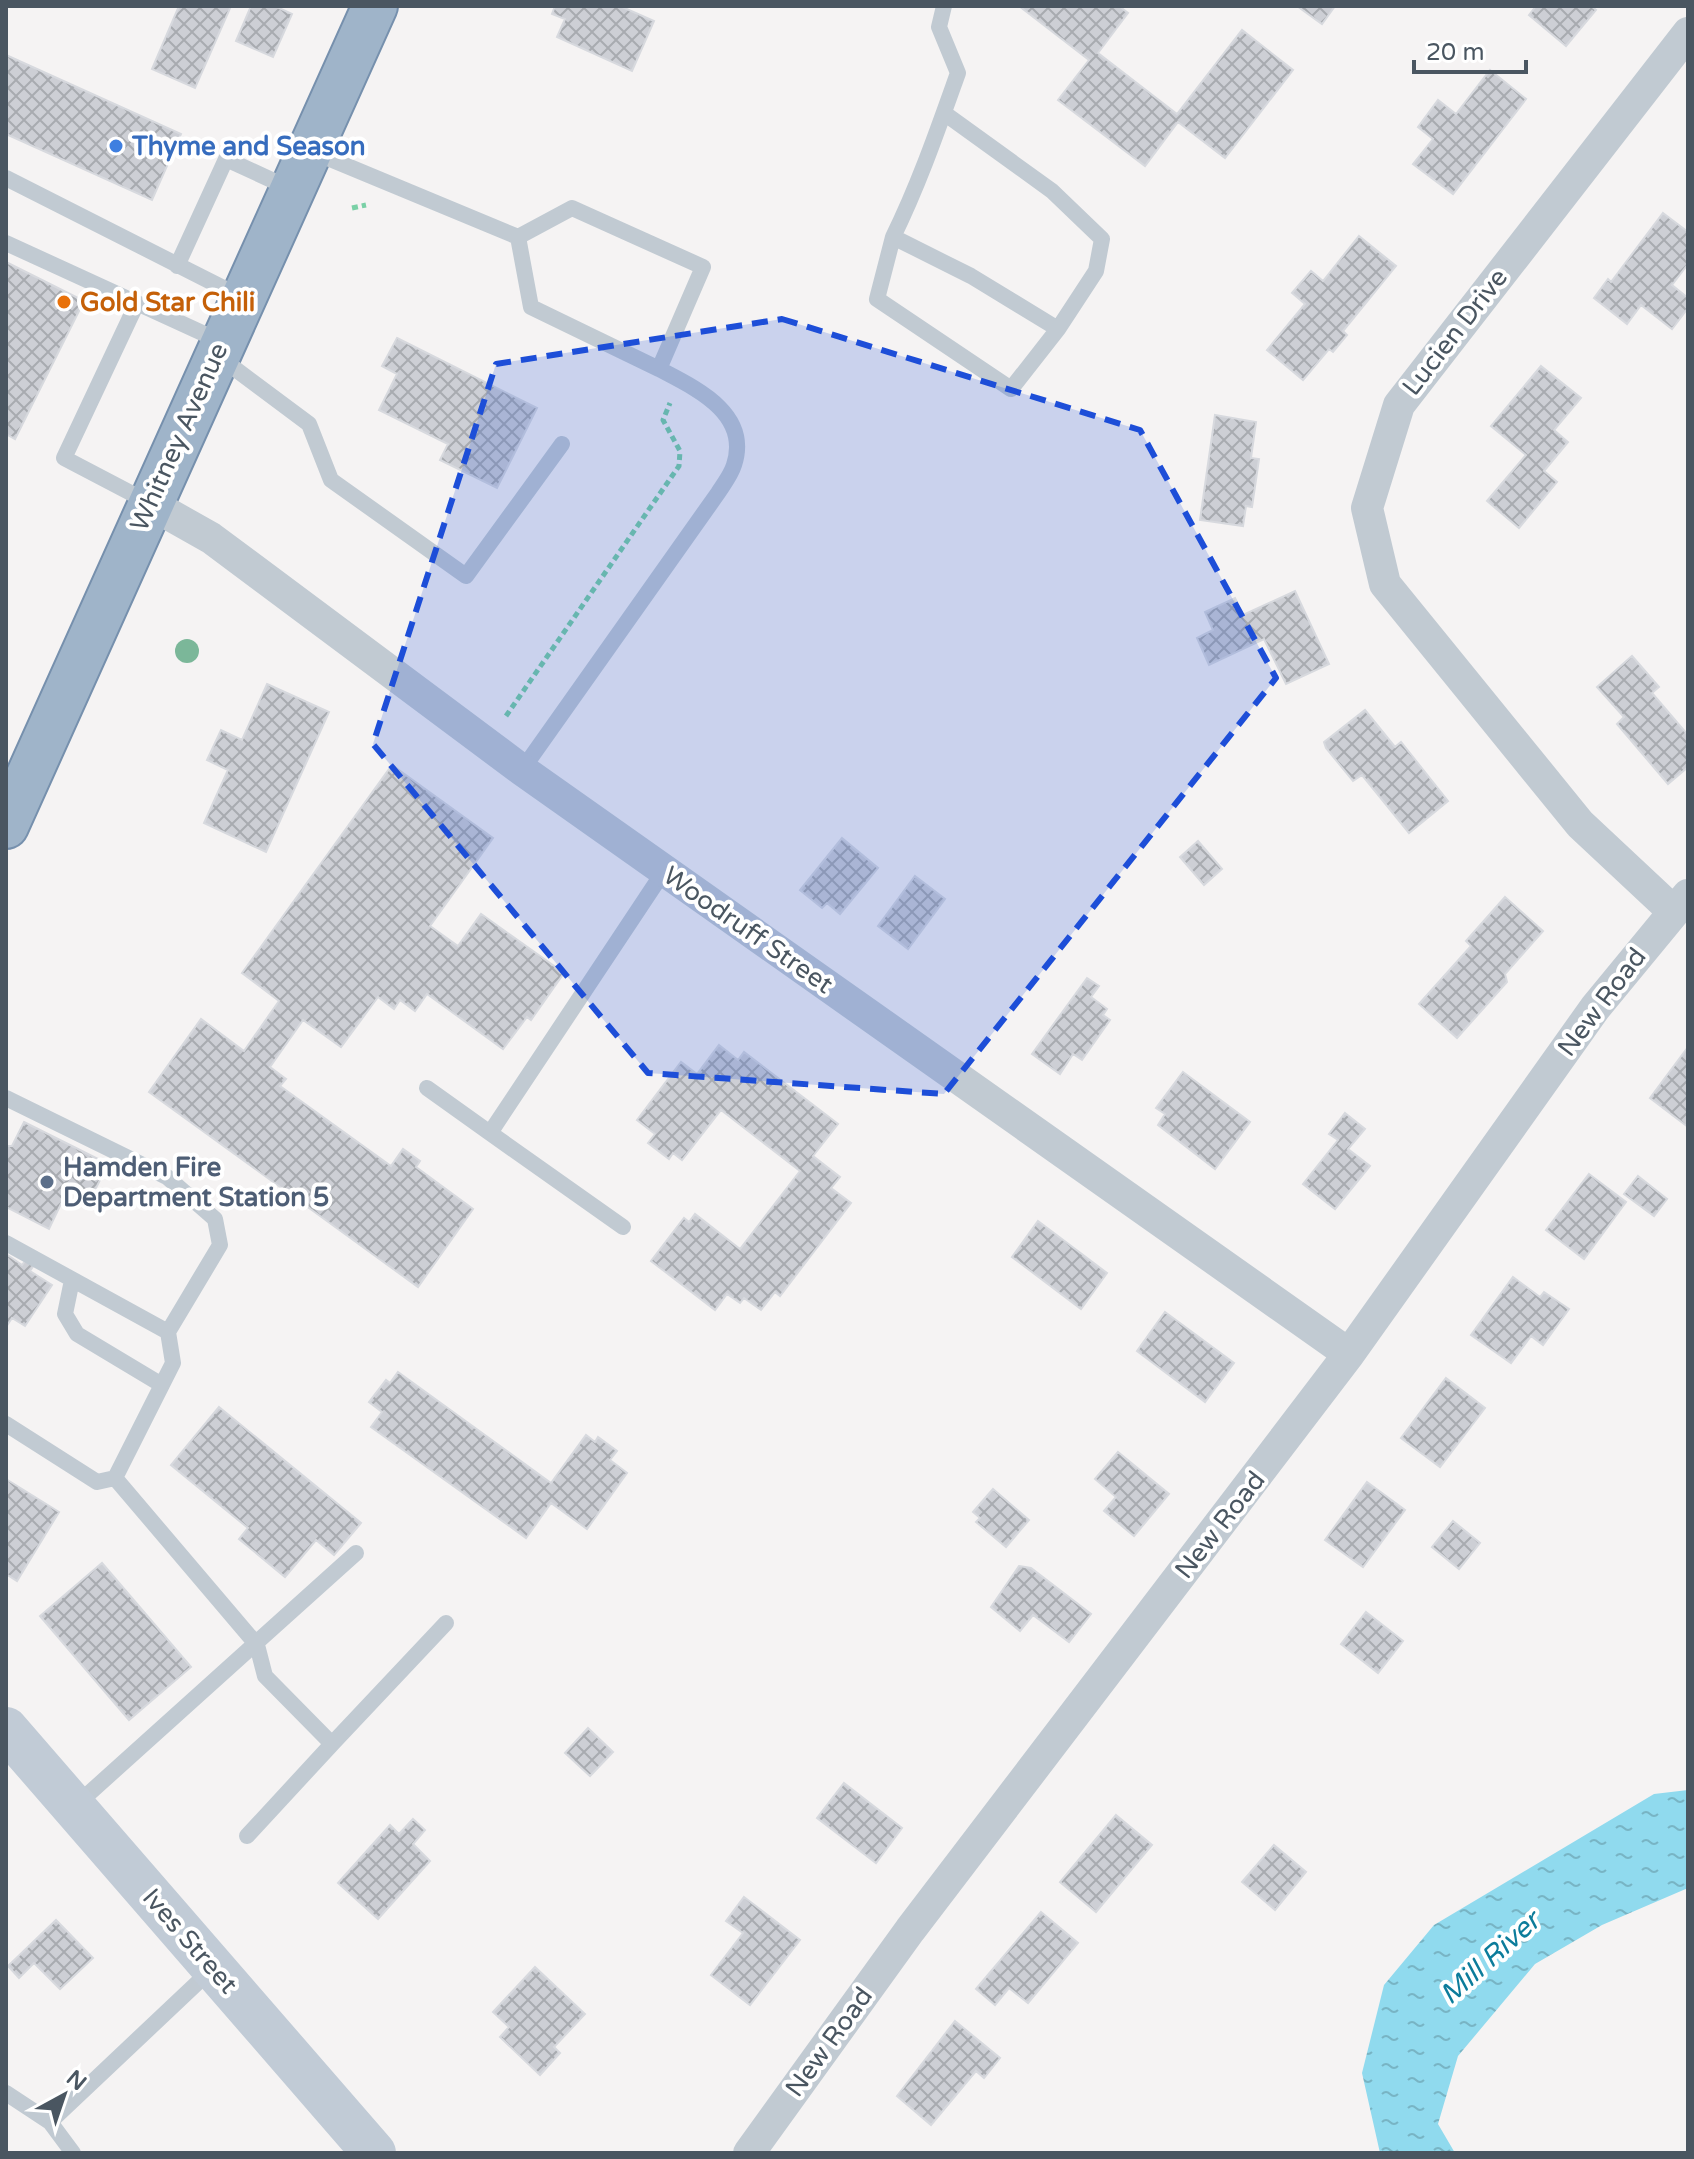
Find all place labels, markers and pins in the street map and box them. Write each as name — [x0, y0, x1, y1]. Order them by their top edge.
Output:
place label: Thyme and Season — [131, 131, 366, 162]
marker: Thyme and Season — [107, 137, 125, 155]
place label: Gold Star Chili — [80, 287, 255, 318]
marker: Gold Star Chili — [55, 293, 73, 311]
place label: Hamden Fire Department Station 5 — [63, 1152, 329, 1213]
marker: Hamden Fire Department Station 5 — [38, 1173, 56, 1191]

